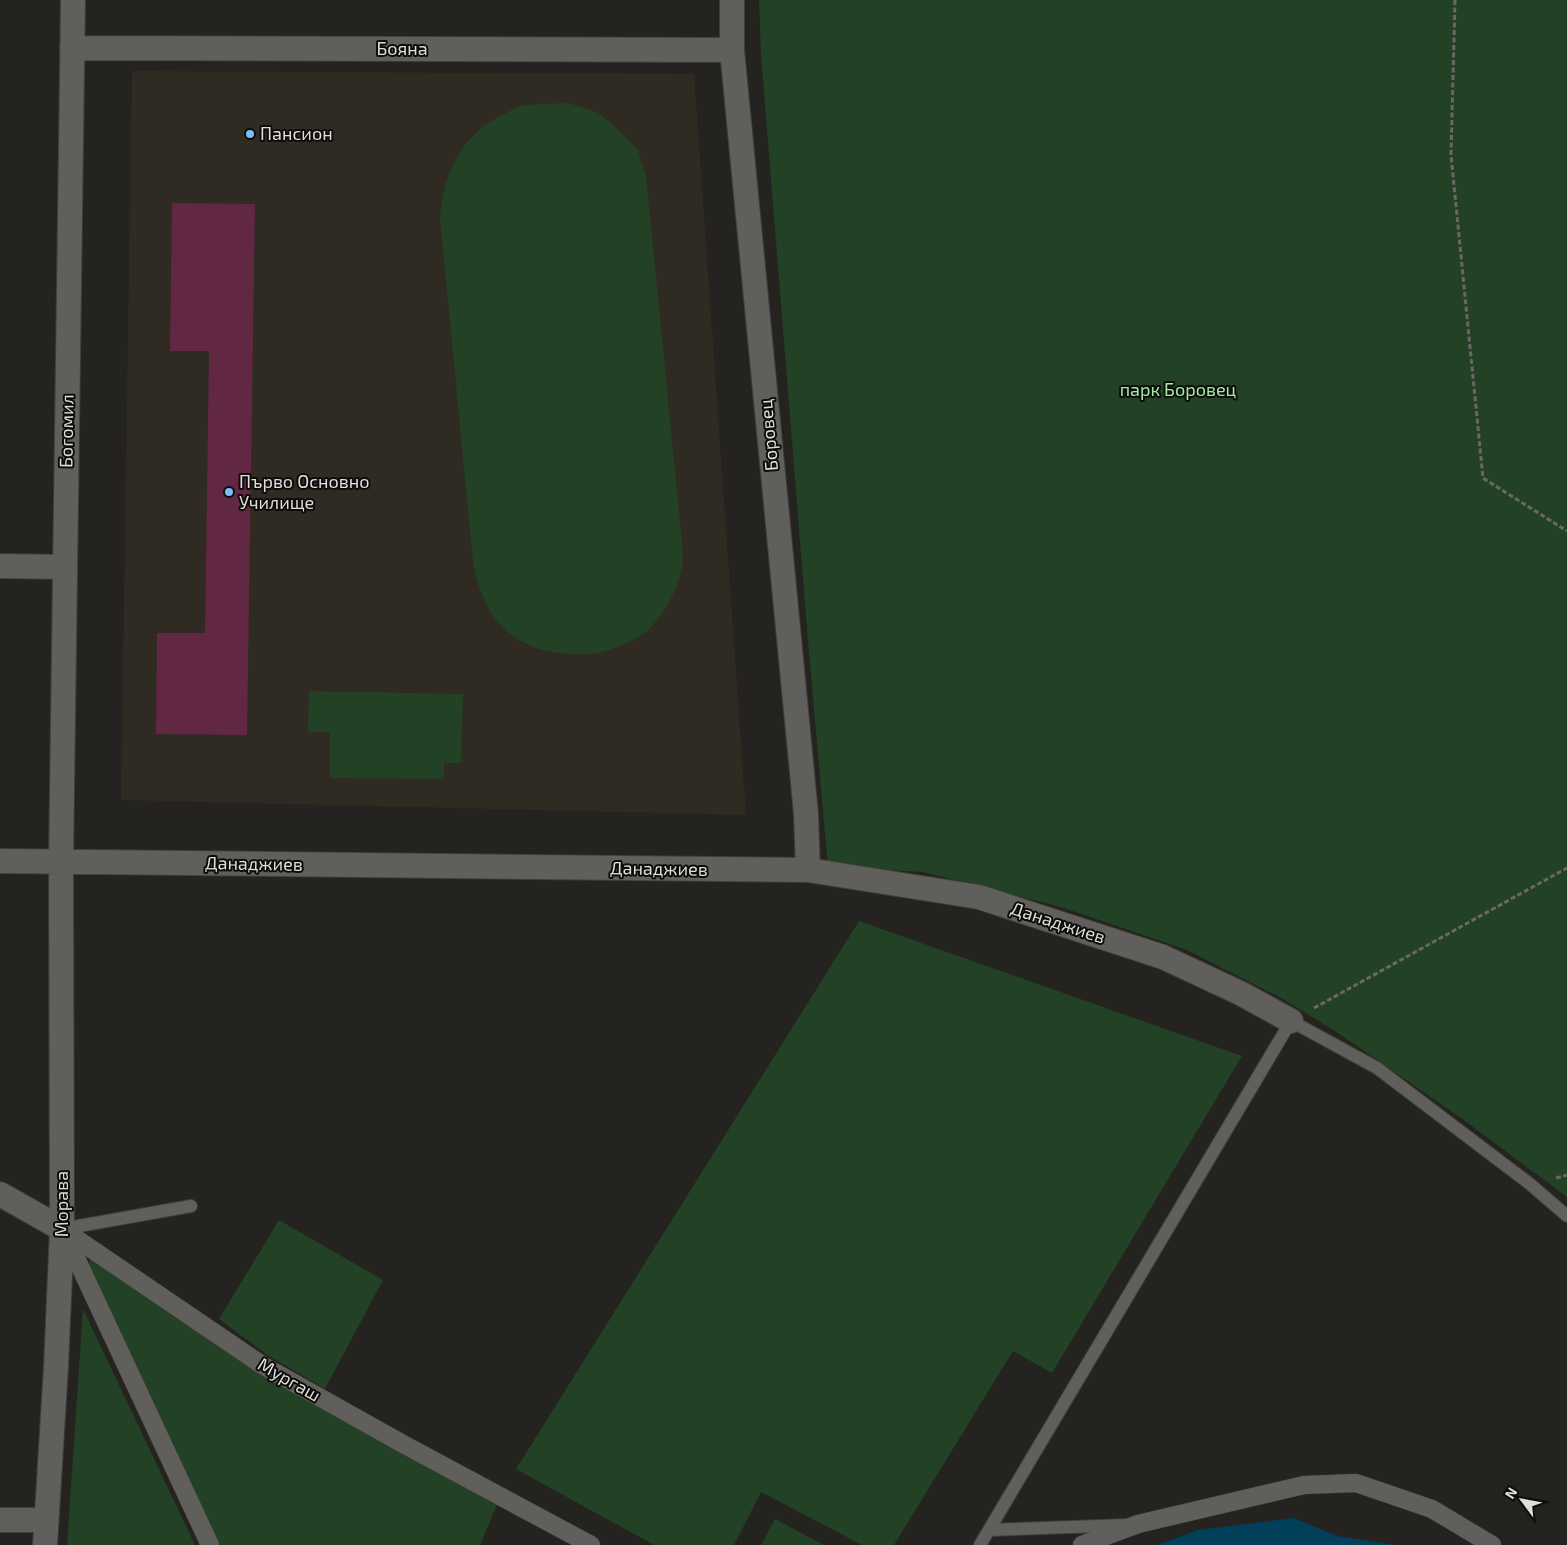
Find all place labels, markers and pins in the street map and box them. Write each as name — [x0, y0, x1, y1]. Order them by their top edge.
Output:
place label: Пансион — [260, 122, 333, 144]
marker: Пансион — [244, 128, 256, 140]
place label: Първо Основно Училище — [239, 470, 369, 513]
marker: Първо Основно Училище — [223, 486, 235, 498]

